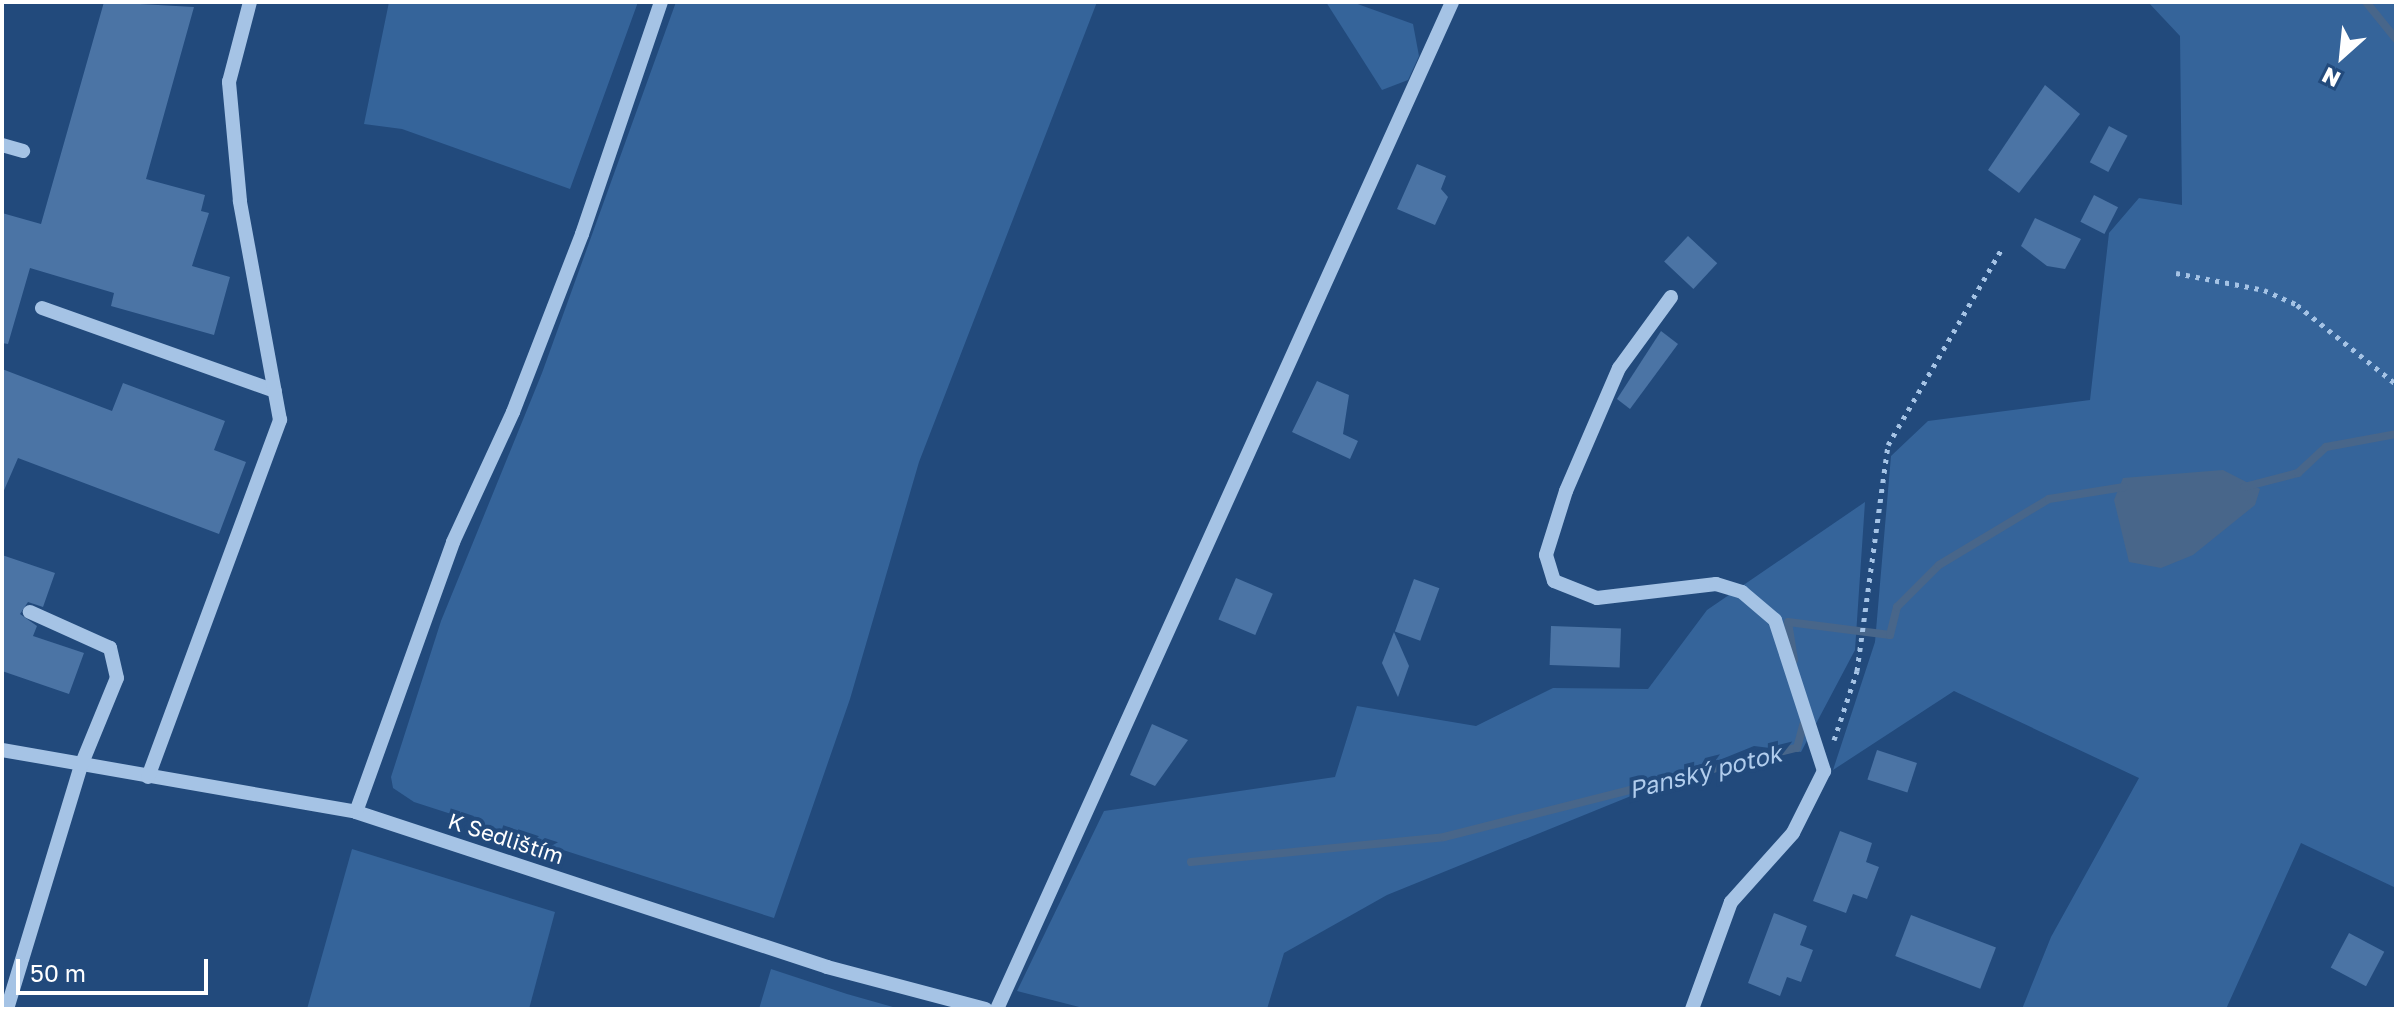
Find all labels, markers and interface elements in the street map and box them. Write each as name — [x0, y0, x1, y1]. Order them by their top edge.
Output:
north arrow — [2302, 16, 2382, 96]
text: N — [2317, 62, 2344, 94]
water label: Panský potok — [1626, 738, 1784, 804]
street label: K Sedlištím — [445, 807, 567, 869]
scale bar — [20, 943, 212, 993]
text: 50 m — [30, 958, 86, 987]

